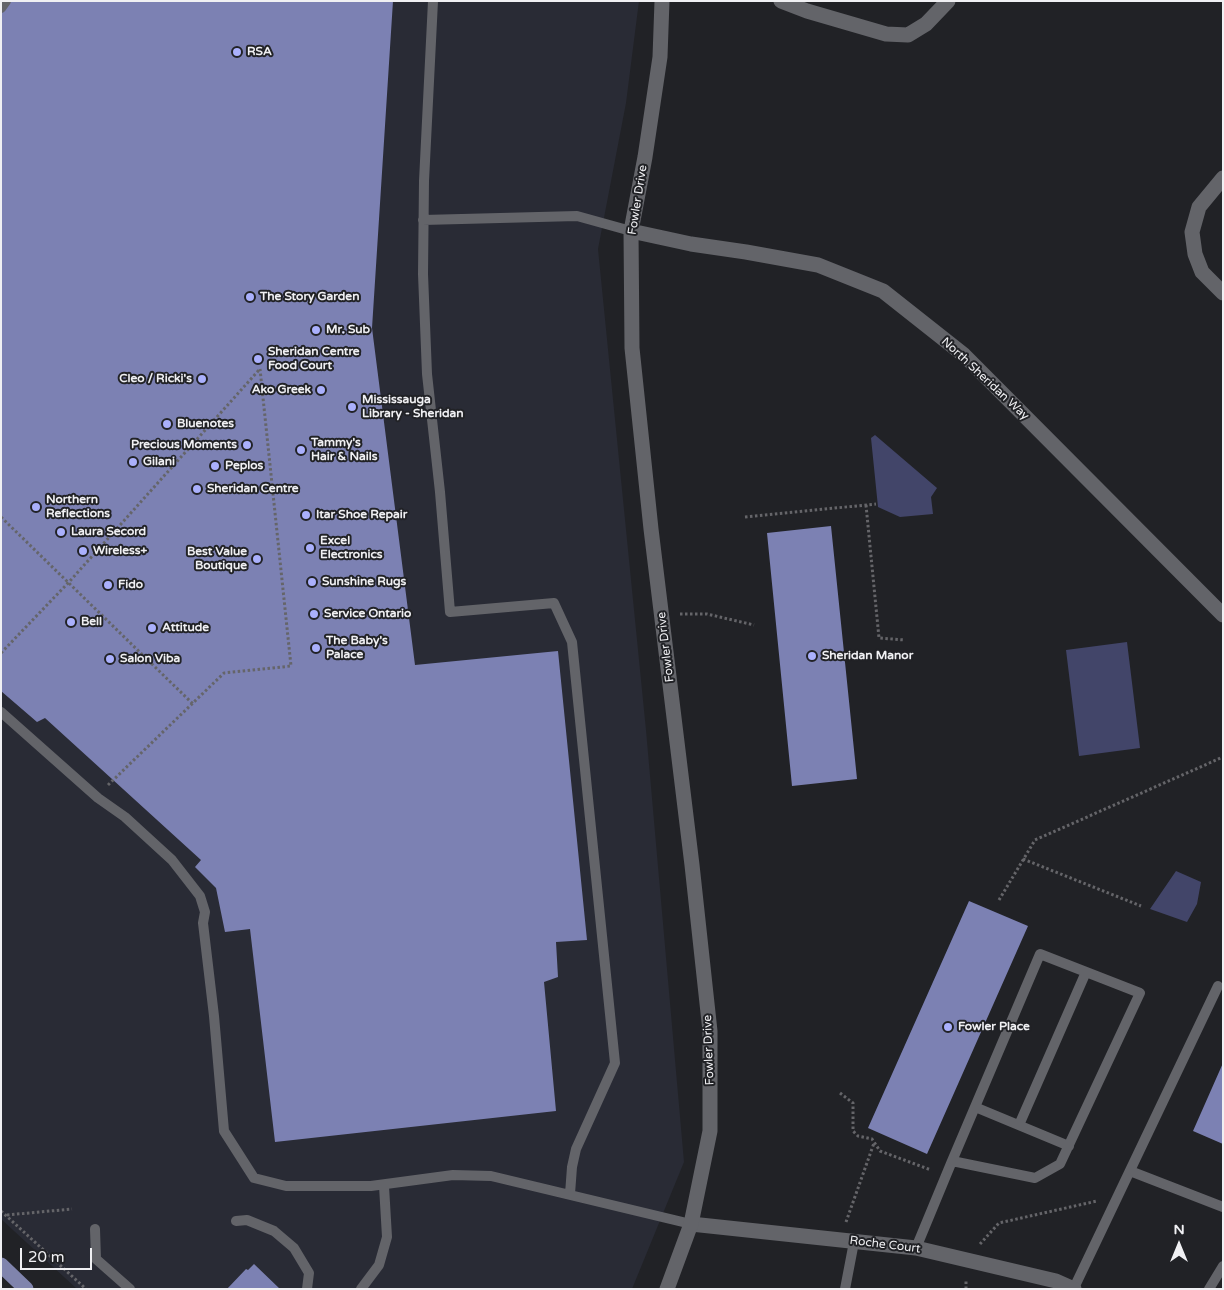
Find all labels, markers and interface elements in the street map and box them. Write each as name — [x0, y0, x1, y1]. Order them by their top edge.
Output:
place label: RSA — [247, 45, 272, 59]
marker: RSA — [231, 46, 243, 58]
street label: Fowler Drive — [625, 164, 651, 236]
place label: The Story Garden — [260, 290, 359, 304]
marker: The Story Garden — [244, 291, 256, 303]
place label: Mr. Sub — [326, 323, 370, 337]
marker: Mr. Sub — [310, 324, 322, 336]
street label: North Sheridan Way — [938, 335, 1032, 423]
place label: Sheridan Centre Food Court — [268, 345, 360, 373]
marker: Sheridan Centre Food Court — [252, 353, 264, 365]
place label: Cleo / Ricki's — [119, 372, 192, 386]
marker: Cleo / Ricki's — [196, 373, 208, 385]
place label: Ako Greek — [252, 383, 311, 397]
marker: Ako Greek — [315, 384, 327, 396]
place label: Mississauga Library - Sheridan — [362, 393, 464, 421]
marker: Mississauga Library - Sheridan — [346, 401, 358, 413]
place label: Bluenotes — [177, 417, 234, 431]
marker: Bluenotes — [161, 418, 173, 430]
place label: Tammy's Hair & Nails — [311, 436, 378, 464]
place label: Precious Moments — [131, 438, 237, 452]
marker: Precious Moments — [241, 439, 253, 451]
marker: Tammy's Hair & Nails — [295, 444, 307, 456]
place label: Gilani — [143, 455, 175, 469]
marker: Gilani — [127, 456, 139, 468]
place label: Peplos — [225, 459, 263, 473]
marker: Peplos — [209, 460, 221, 472]
place label: Sheridan Centre — [207, 482, 299, 496]
marker: Sheridan Centre — [191, 483, 203, 495]
place label: Northern Reflections — [46, 493, 110, 521]
marker: Northern Reflections — [30, 501, 42, 513]
place label: Itar Shoe Repair — [316, 508, 407, 522]
marker: Itar Shoe Repair — [300, 509, 312, 521]
place label: Laura Secord — [71, 525, 146, 539]
marker: Laura Secord — [55, 526, 67, 538]
place label: Excel Electronics — [320, 534, 383, 562]
marker: Excel Electronics — [304, 542, 316, 554]
place label: Wireless+ — [93, 544, 147, 558]
marker: Wireless+ — [77, 545, 89, 557]
place label: Best Value Boutique — [187, 545, 247, 573]
marker: Best Value Boutique — [251, 553, 263, 565]
place label: Sunshine Rugs — [322, 575, 406, 589]
marker: Sunshine Rugs — [306, 576, 318, 588]
place label: Fido — [118, 578, 143, 592]
marker: Fido — [102, 579, 114, 591]
place label: Service Ontario — [324, 607, 411, 621]
marker: Service Ontario — [308, 608, 320, 620]
street label: Fowler Drive — [655, 611, 677, 683]
place label: Bell — [81, 615, 102, 629]
marker: Bell — [65, 616, 77, 628]
place label: Attitude — [162, 621, 209, 635]
marker: Attitude — [146, 622, 158, 634]
place label: The Baby's Palace — [326, 634, 388, 662]
marker: The Baby's Palace — [310, 642, 322, 654]
place label: Sheridan Manor — [822, 649, 913, 663]
marker: Sheridan Manor — [806, 650, 818, 662]
place label: Salon Viba — [120, 652, 180, 666]
marker: Salon Viba — [104, 653, 116, 665]
street label: Fowler Drive — [701, 1014, 717, 1086]
place label: Fowler Place — [958, 1020, 1030, 1034]
marker: Fowler Place — [942, 1021, 954, 1033]
north arrow — [1154, 1220, 1204, 1270]
text: N — [1173, 1221, 1185, 1238]
street label: Roche Court — [849, 1234, 921, 1256]
scale bar — [22, 1238, 95, 1270]
text: 20 m — [28, 1248, 65, 1266]

